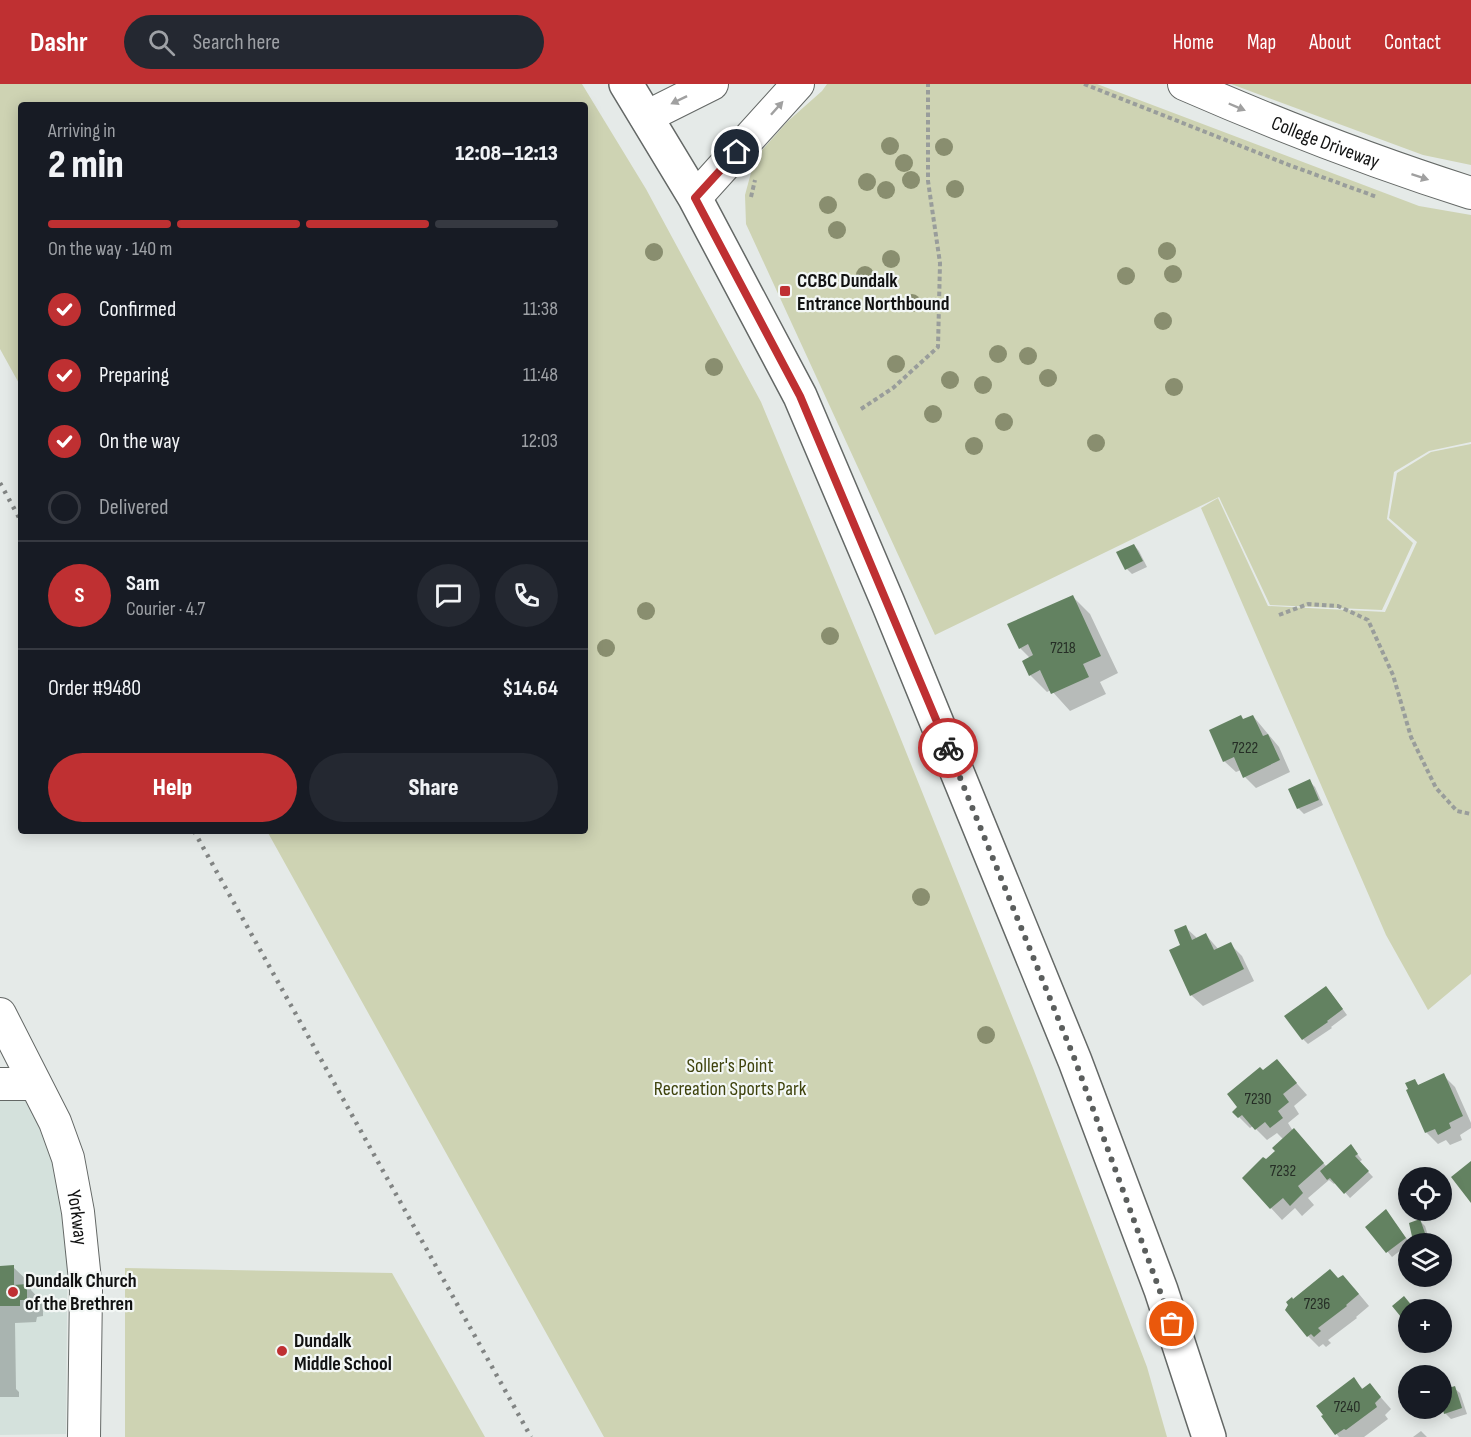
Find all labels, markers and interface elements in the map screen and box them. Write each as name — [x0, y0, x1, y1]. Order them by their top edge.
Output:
search box — [124, 15, 544, 69]
text: Dashr — [30, 26, 88, 59]
icon: search — [145, 26, 178, 59]
text: Search here — [193, 29, 280, 56]
text: Home — [1173, 30, 1214, 55]
text: Map — [1247, 30, 1276, 55]
text: About — [1309, 30, 1351, 55]
text: Contact — [1384, 30, 1441, 55]
one-way arrow — [670, 95, 687, 105]
one-way arrow — [770, 101, 783, 116]
one-way arrow — [1229, 102, 1247, 112]
street label: College Driveway — [1268, 111, 1383, 174]
text: Arriving in — [48, 119, 116, 143]
pin — [711, 126, 762, 177]
icon: home — [720, 135, 753, 168]
text: 12:08–12:13 — [455, 140, 558, 167]
text: 2 min — [48, 142, 124, 189]
one-way arrow — [1411, 173, 1429, 182]
text: On the way · 140 m — [48, 237, 172, 261]
place label: CCBC Dundalk Entrance Northbound — [797, 269, 949, 316]
marker: CCBC Dundalk Entrance Northbound — [778, 284, 792, 298]
icon: check — [48, 293, 81, 326]
text: Confirmed — [99, 296, 176, 323]
text: 11:38 — [523, 297, 558, 321]
icon: check — [48, 359, 81, 392]
text: Preparing — [99, 362, 169, 389]
text: 11:48 — [523, 363, 558, 387]
icon: check — [48, 425, 81, 458]
text: On the way — [99, 428, 180, 455]
text: 12:03 — [521, 429, 558, 453]
text: Delivered — [99, 494, 168, 521]
button: chat — [417, 564, 480, 627]
button: phone — [495, 564, 558, 627]
text: Sam — [126, 570, 160, 597]
text: S — [75, 582, 84, 609]
text: Courier · 4.7 — [126, 597, 205, 621]
house number: 7218 — [1050, 639, 1076, 658]
text: Order #9480 — [48, 675, 141, 702]
text: $14.64 — [502, 675, 558, 702]
courier — [918, 718, 978, 778]
icon: bike — [932, 732, 965, 765]
house number: 7222 — [1232, 739, 1258, 758]
button: Help — [48, 753, 297, 822]
button: Share — [309, 753, 558, 822]
park label: Soller's Point Recreation Sports Park — [654, 1054, 807, 1101]
house number: 7230 — [1245, 1090, 1271, 1109]
house number: 7232 — [1270, 1162, 1296, 1181]
map controls — [1398, 1167, 1452, 1419]
button: locate — [1398, 1167, 1452, 1221]
street label: Yorkway — [61, 1188, 92, 1247]
button: layers — [1398, 1233, 1452, 1287]
place label: Dundalk Church of the Brethren — [25, 1269, 137, 1316]
marker: Dundalk Church of the Brethren — [6, 1285, 20, 1299]
house number: 7236 — [1304, 1295, 1330, 1314]
pin — [1146, 1298, 1197, 1349]
button: + — [1398, 1299, 1452, 1353]
icon: bag — [1155, 1307, 1188, 1340]
place label: Dundalk Middle School — [294, 1329, 392, 1376]
marker: Dundalk Middle School — [275, 1344, 289, 1358]
button: − — [1398, 1365, 1452, 1419]
house number: 7240 — [1334, 1398, 1360, 1417]

